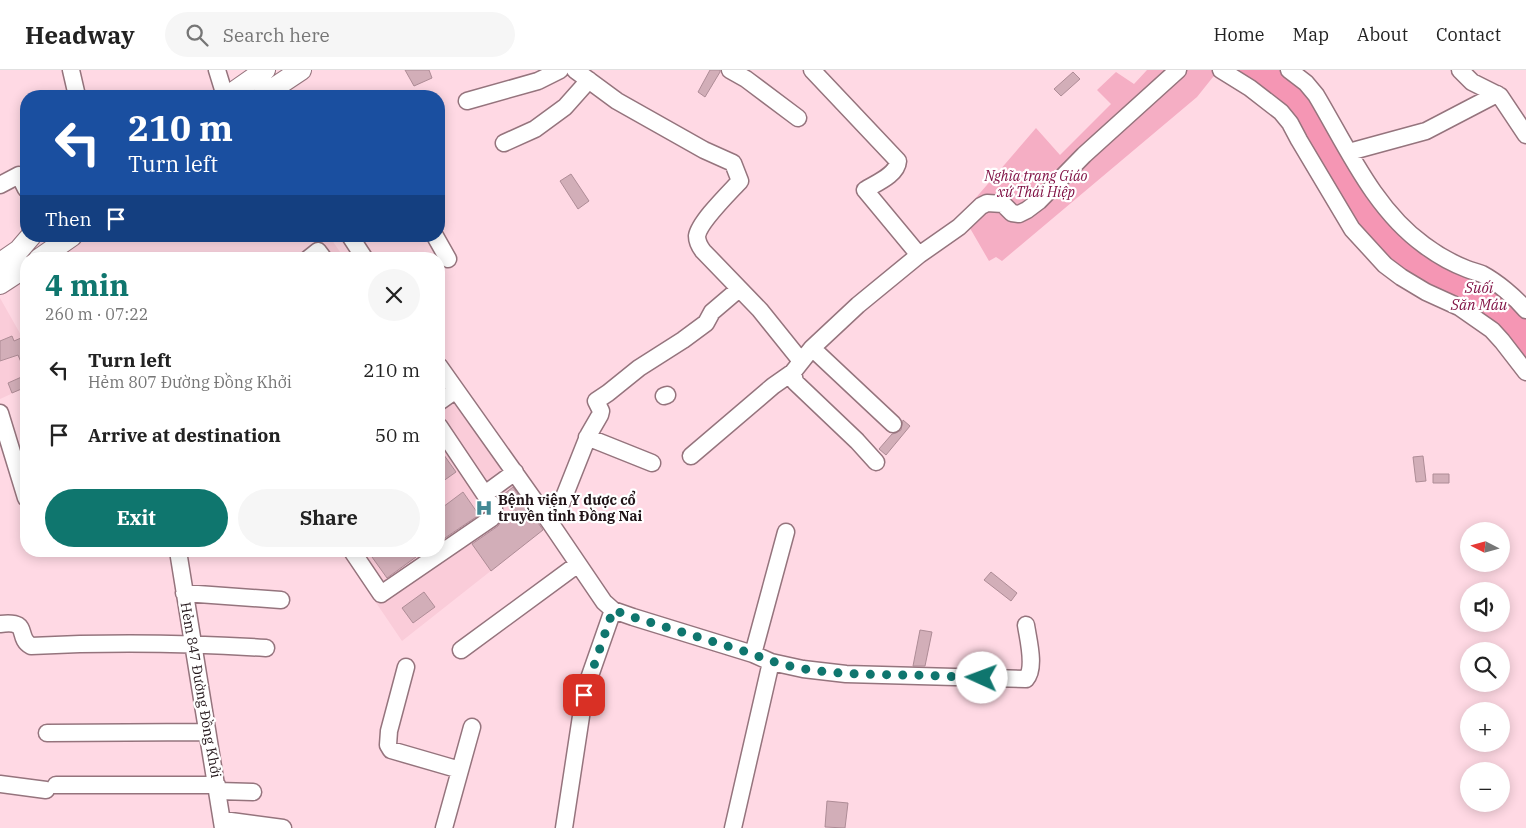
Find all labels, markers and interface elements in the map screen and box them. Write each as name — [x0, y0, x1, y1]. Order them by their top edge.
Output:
search box — [165, 12, 515, 57]
text: Headway — [25, 19, 135, 51]
icon: search — [183, 21, 211, 49]
text: Search here — [223, 23, 330, 47]
text: Home — [1213, 23, 1265, 46]
text: Map — [1293, 23, 1329, 46]
text: About — [1357, 23, 1408, 46]
text: Contact — [1436, 23, 1501, 46]
text: 210 m — [128, 105, 233, 151]
icon: left — [45, 110, 110, 175]
text: Turn left — [128, 149, 218, 178]
park label: Nghĩa trang Giáo xứ Thái Hiệp — [983, 167, 1088, 201]
icon: arrive — [102, 205, 130, 233]
text: Then — [45, 207, 92, 231]
text: 4 min — [45, 265, 129, 304]
button: close — [368, 269, 420, 321]
water label: Suối Săn Máu — [1450, 278, 1508, 314]
text: 260 m · 07:22 — [45, 304, 148, 324]
text: Turn left — [88, 348, 171, 372]
icon: left — [45, 356, 73, 384]
text: 210 m — [363, 358, 420, 382]
text: Hẻm 807 Đường Đồng Khởi — [88, 372, 292, 392]
icon: arrive — [45, 421, 73, 449]
text: Arrive at destination — [88, 423, 281, 447]
text: 50 m — [375, 423, 420, 447]
button: Exit — [45, 489, 228, 547]
button: Share — [238, 489, 420, 547]
place label: Bệnh viện Y dược cổ truyền tỉnh Đồng Nai — [498, 490, 642, 525]
hospital icon: Bệnh viện Y dược cổ truyền tỉnh Đồng Nai — [474, 498, 494, 518]
north arrow — [1460, 522, 1510, 572]
map controls — [1460, 522, 1510, 812]
button: sound — [1460, 582, 1510, 632]
street label: Hẻm 847 Đường Đồng Khởi — [177, 601, 225, 779]
button: search — [1460, 642, 1510, 692]
position arrow — [955, 651, 1007, 703]
pin — [563, 674, 605, 716]
icon: arrive — [570, 681, 598, 709]
button: + — [1460, 702, 1510, 752]
button: − — [1460, 762, 1510, 812]

